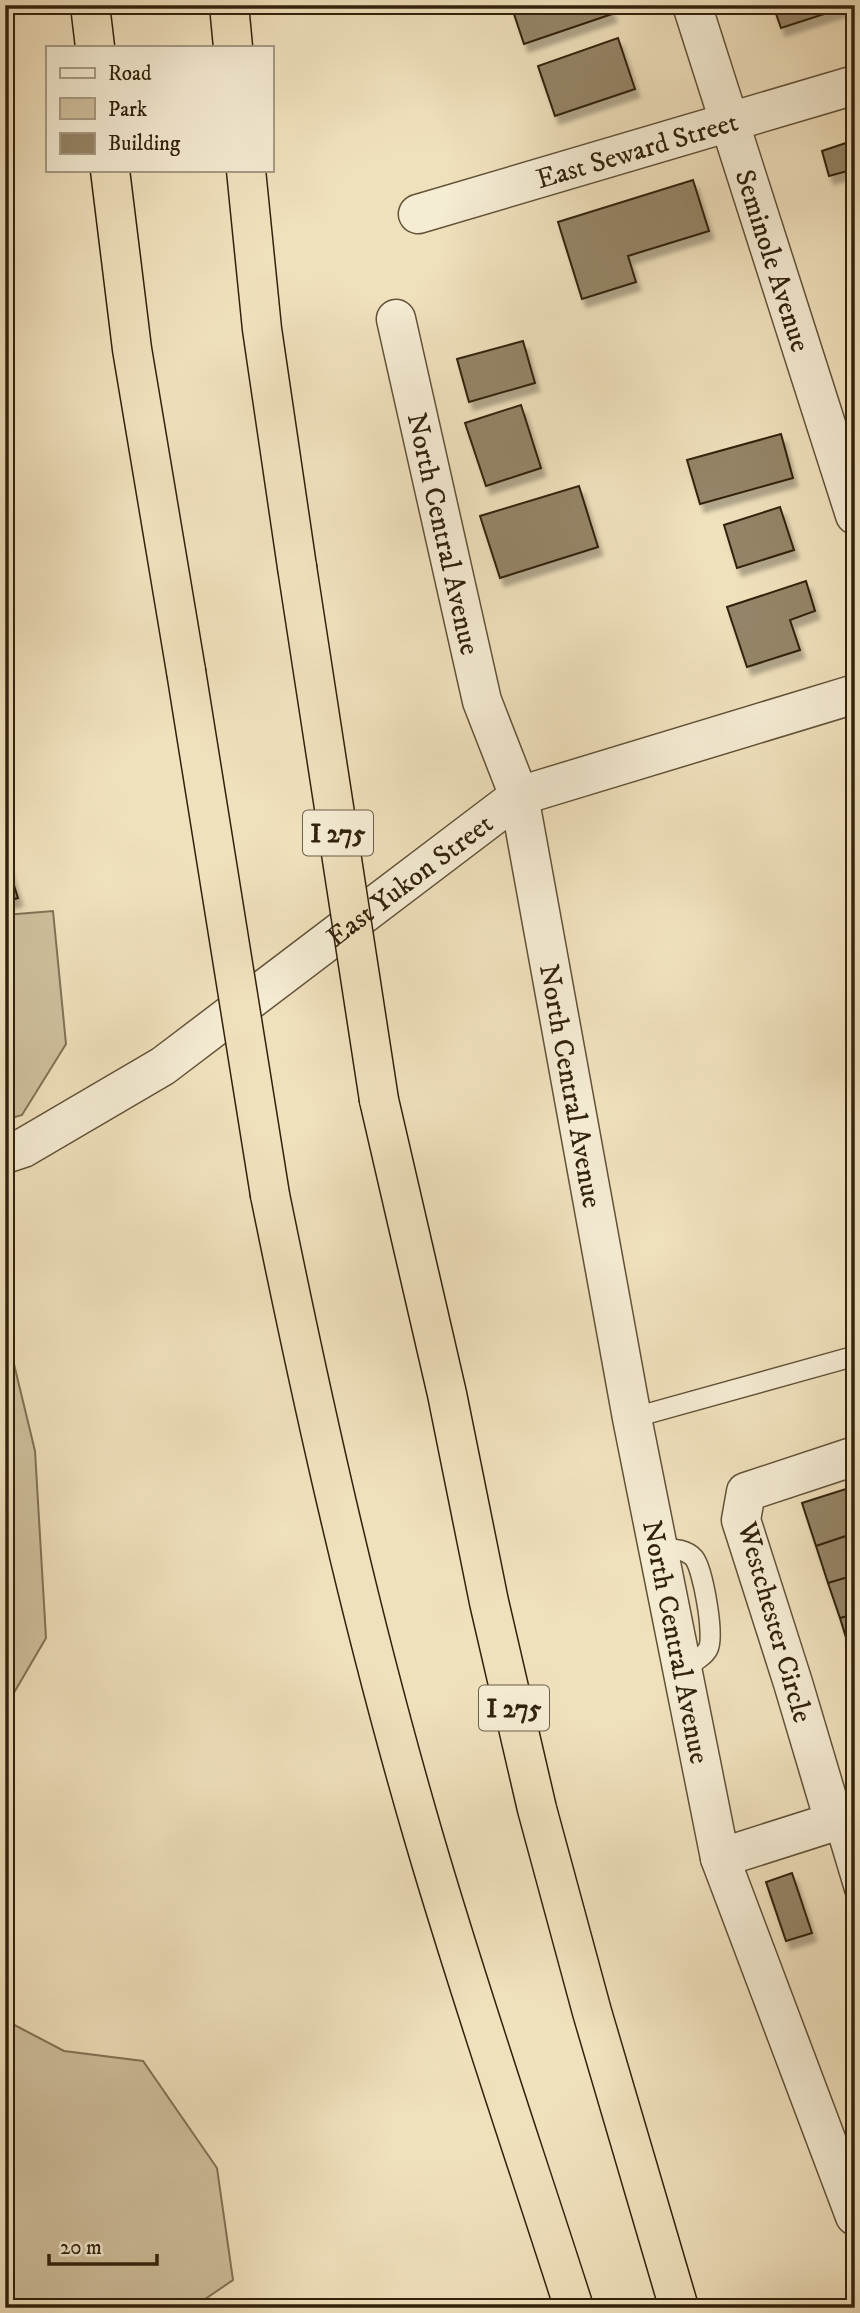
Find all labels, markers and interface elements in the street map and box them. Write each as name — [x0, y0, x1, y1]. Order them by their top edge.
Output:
legend — [46, 46, 273, 172]
text: Road — [108, 61, 152, 87]
text: Park — [108, 97, 148, 123]
street label: East Seward Street — [532, 105, 742, 197]
text: Building — [108, 131, 181, 157]
street label: Seminole Avenue — [727, 165, 818, 356]
street label: North Central Avenue — [399, 409, 487, 658]
street label: East Yukon Street — [320, 806, 500, 955]
road number: I 275 — [303, 810, 373, 856]
street label: North Central Avenue — [531, 961, 609, 1211]
street label: Westchester Circle — [729, 1517, 820, 1727]
street label: North Central Avenue — [634, 1518, 717, 1767]
road number: I 275 — [479, 1686, 549, 1730]
scale bar — [49, 2222, 158, 2266]
text: 20 m — [60, 2235, 102, 2261]

